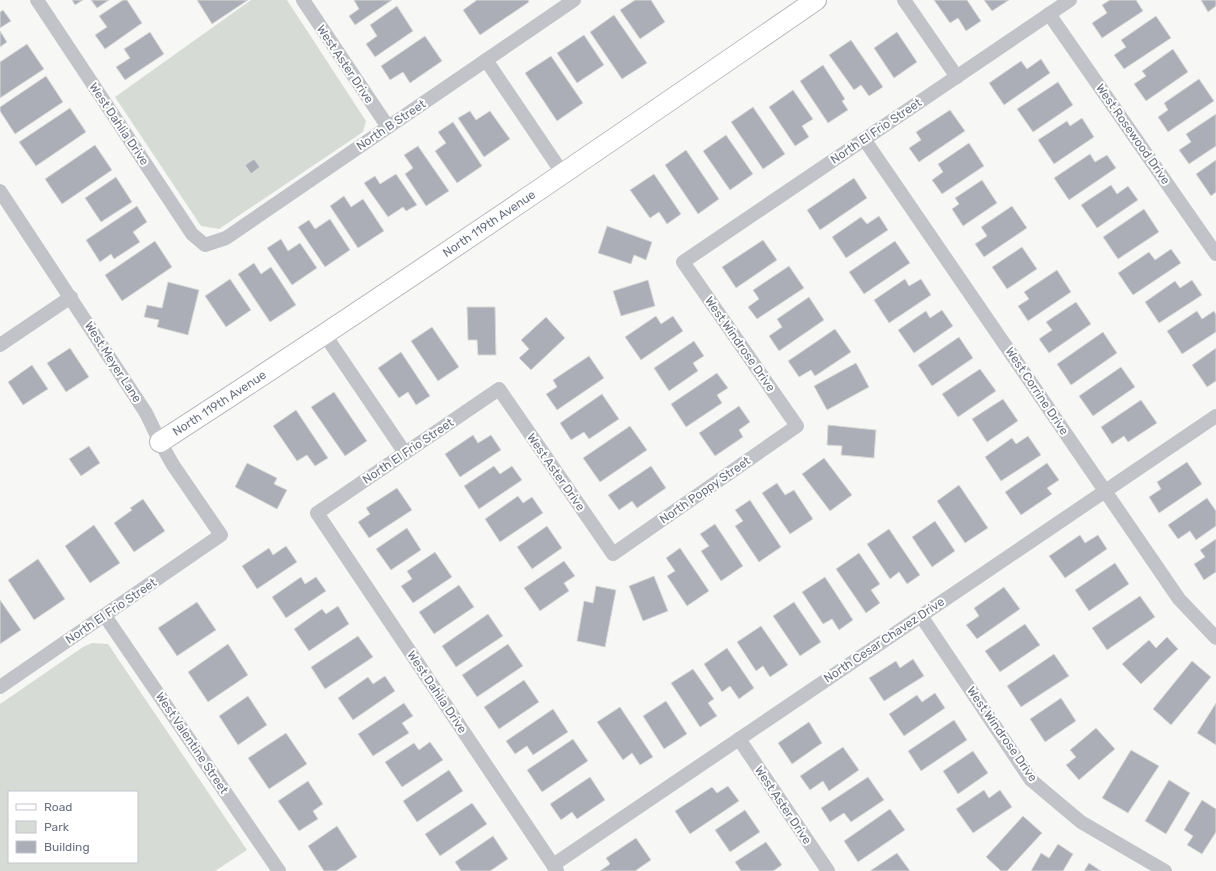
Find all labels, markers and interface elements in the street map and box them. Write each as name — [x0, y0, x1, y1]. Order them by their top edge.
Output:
street label: West Aster Drive — [314, 22, 376, 106]
street label: West Dahlia Drive — [86, 80, 152, 168]
street label: West Rosewood Drive — [1093, 81, 1173, 187]
street label: North El Frio Street — [828, 95, 924, 167]
street label: North B Street — [354, 97, 428, 153]
street label: North 119th Avenue — [440, 187, 538, 260]
street label: West Windrose Drive — [702, 294, 778, 394]
street label: West Meyer Lane — [82, 319, 145, 405]
street label: West Corrine Drive — [1003, 345, 1072, 438]
street label: North 119th Avenue — [170, 367, 269, 439]
street label: North El Frio Street — [360, 415, 456, 487]
street label: West Aster Drive — [524, 431, 588, 514]
street label: North Poppy Street — [657, 453, 753, 526]
street label: North El Frio Street — [63, 575, 159, 647]
street label: North Cesar Chavez Drive — [821, 594, 947, 686]
street label: West Dahlia Drive — [404, 648, 470, 736]
street label: West Windrose Drive — [964, 684, 1040, 784]
street label: West Valentine Street — [153, 690, 231, 797]
street label: West Aster Drive — [752, 763, 814, 847]
legend — [8, 791, 138, 863]
text: Road — [44, 800, 72, 814]
text: Park — [44, 820, 70, 834]
text: Building — [44, 840, 90, 854]

